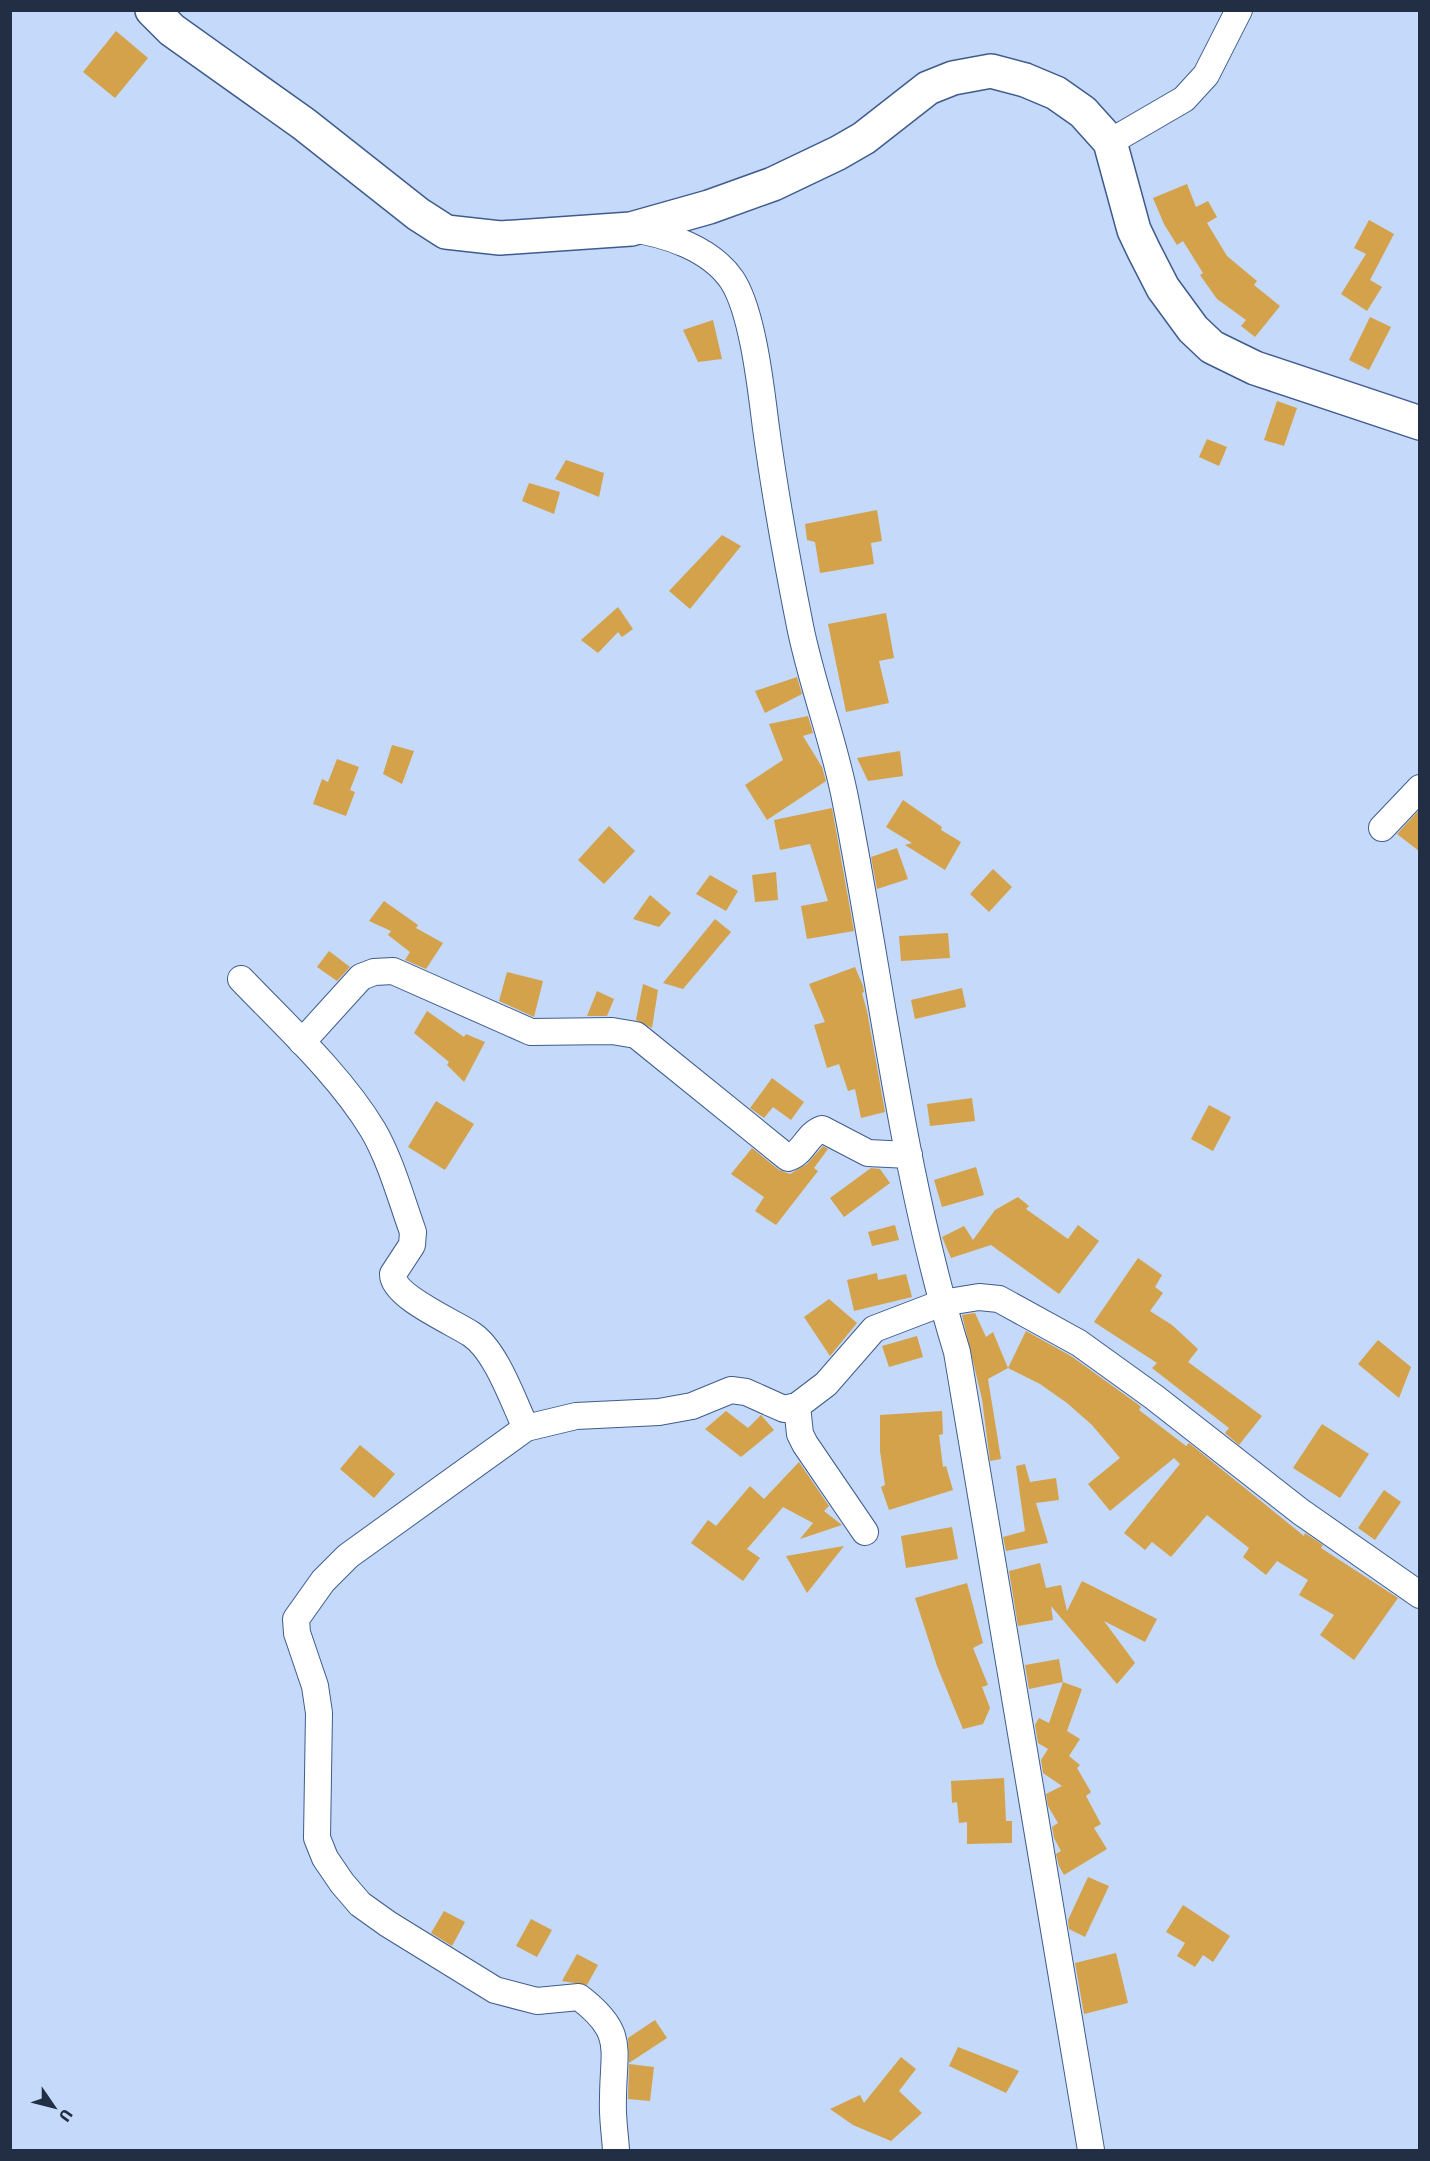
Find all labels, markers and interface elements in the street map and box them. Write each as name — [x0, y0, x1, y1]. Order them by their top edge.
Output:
north arrow — [24, 2077, 84, 2137]
text: U — [55, 2106, 77, 2125]

